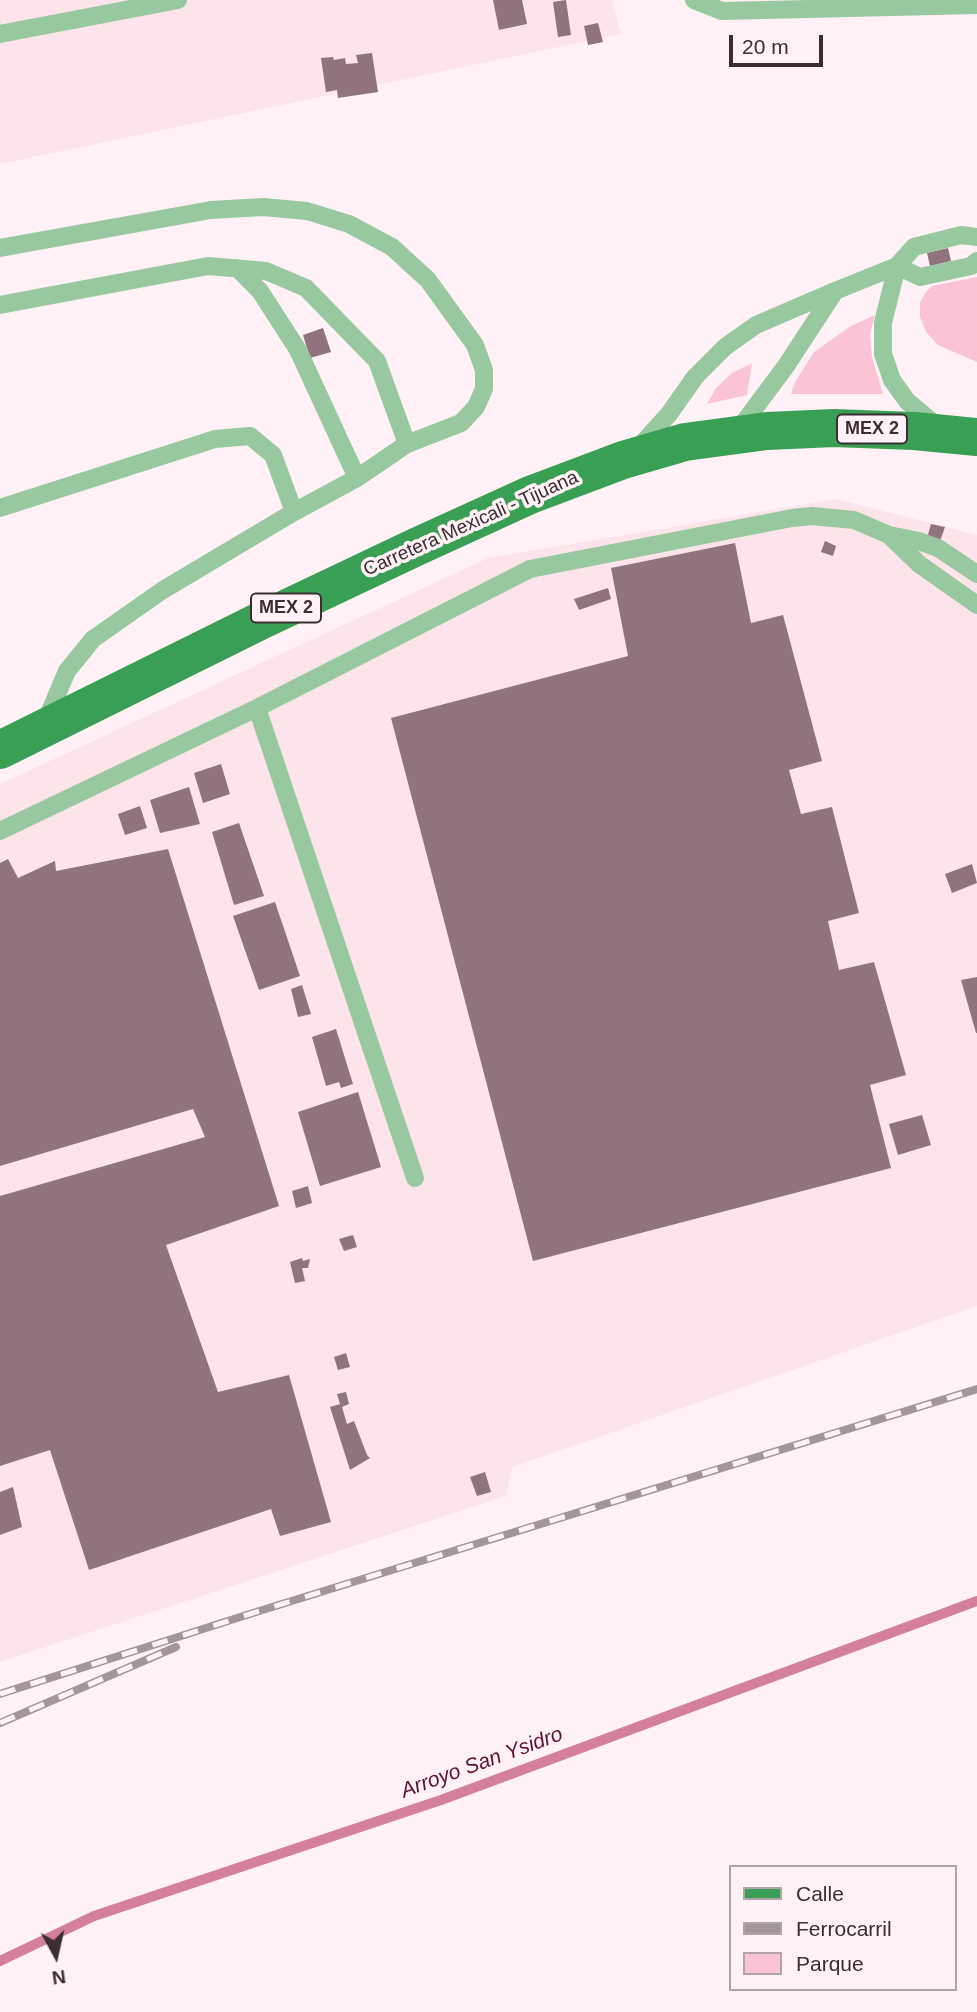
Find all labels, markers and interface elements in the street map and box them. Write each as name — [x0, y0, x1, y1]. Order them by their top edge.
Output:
scale bar — [732, 21, 827, 65]
text: 20 m — [742, 35, 789, 58]
road number: MEX 2 — [837, 414, 907, 444]
street label: Carretera Mexicali - Tijuana — [360, 466, 582, 582]
road number: MEX 2 — [251, 594, 321, 622]
water label: Arroyo San Ysidro — [398, 1722, 566, 1804]
legend — [729, 1865, 956, 1991]
text: Calle — [796, 1882, 844, 1905]
text: Ferrocarril — [796, 1917, 892, 1940]
north arrow — [21, 1921, 91, 1991]
text: Parque — [796, 1952, 864, 1975]
text: N — [51, 1966, 67, 1989]

